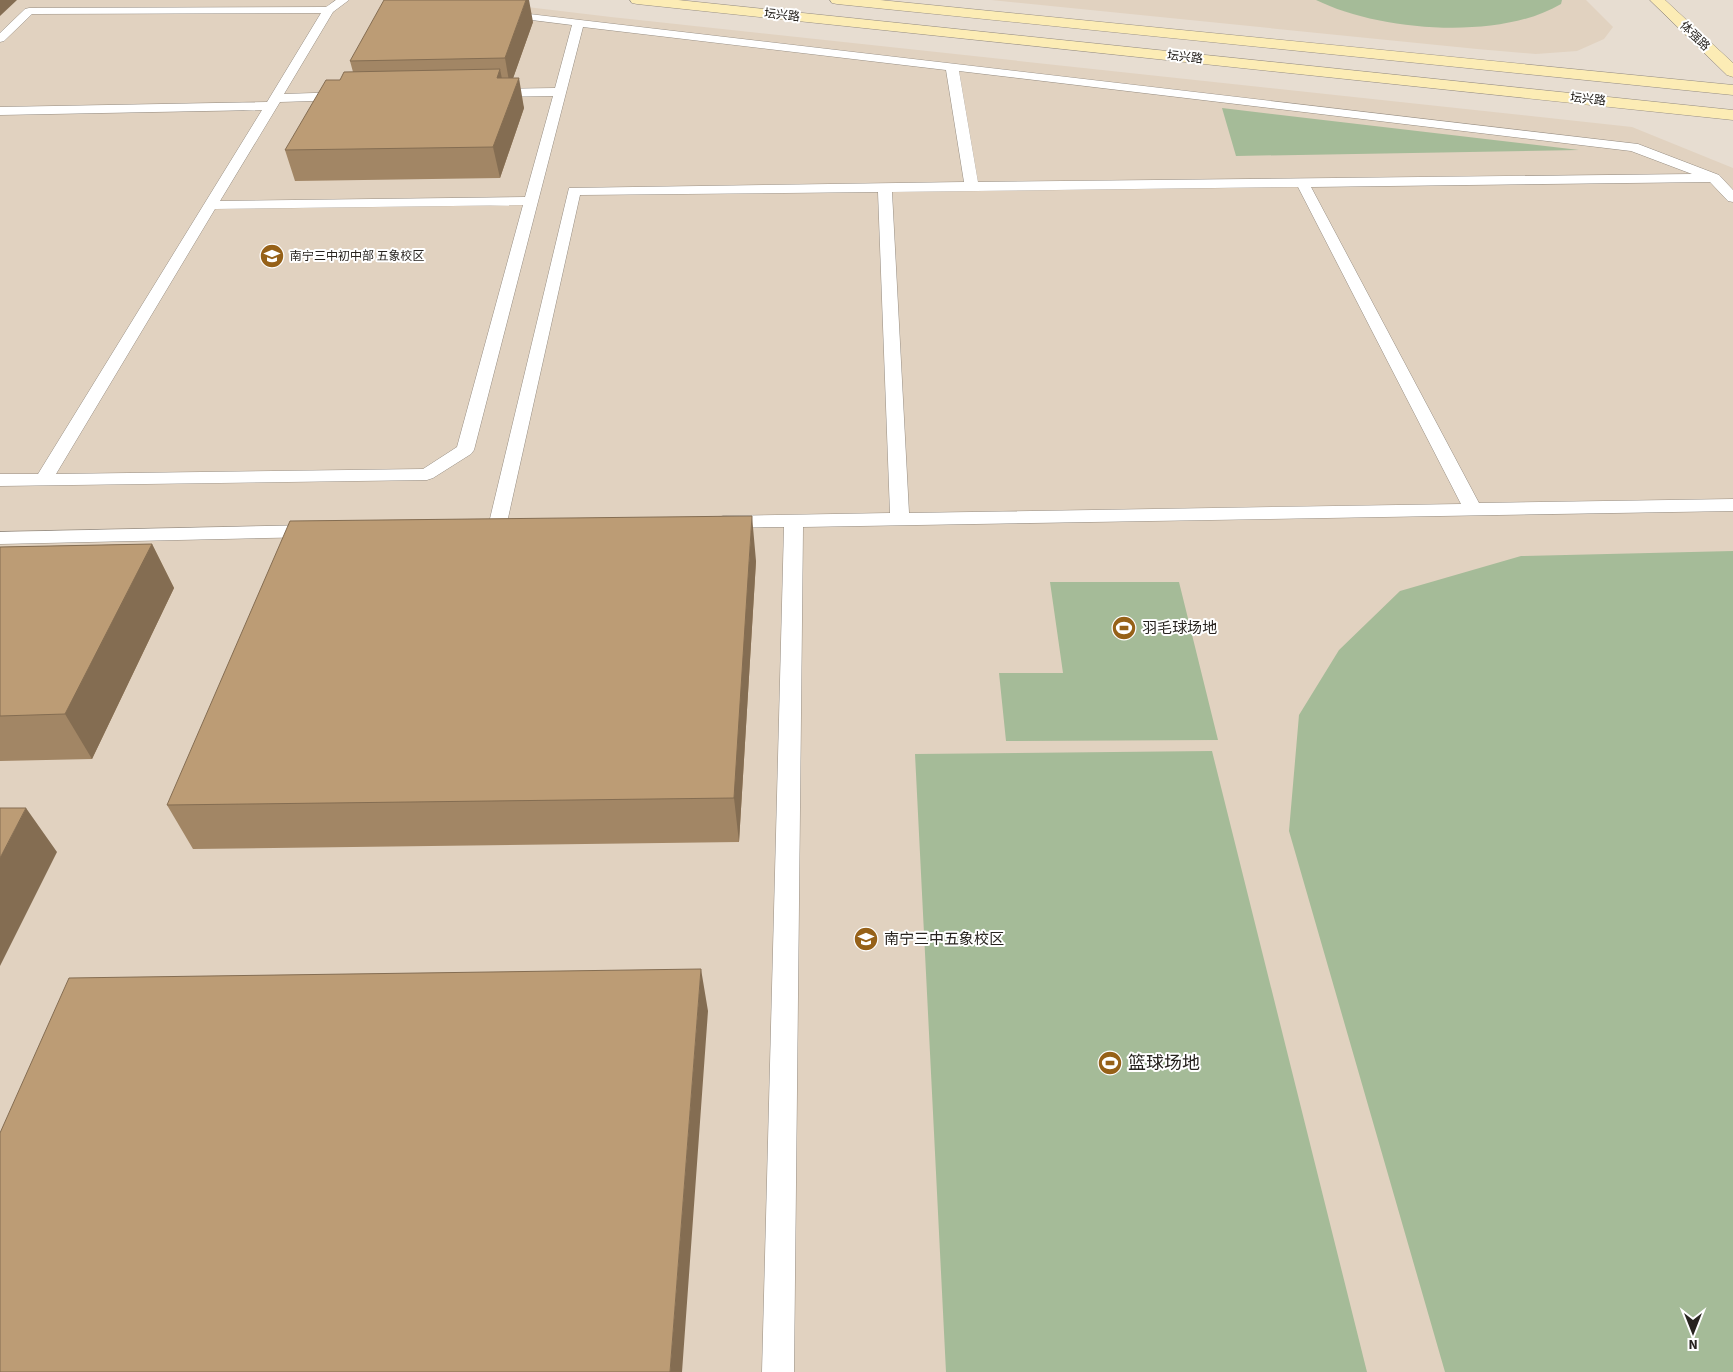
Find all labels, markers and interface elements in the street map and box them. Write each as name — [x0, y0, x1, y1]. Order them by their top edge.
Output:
street label: 坛兴路 — [763, 5, 801, 26]
street label: 体强路 — [1676, 18, 1714, 55]
street label: 坛兴路 — [1166, 47, 1204, 68]
street label: 坛兴路 — [1569, 89, 1607, 110]
school or university icon: 南宁三中初中部 五象校区 — [259, 243, 285, 269]
place label: 南宁三中初中部 五象校区 — [290, 248, 424, 265]
sports icon: 羽毛球场地 — [1111, 615, 1137, 641]
place label: 羽毛球场地 — [1142, 618, 1217, 639]
school or university icon: 南宁三中五象校区 — [853, 926, 879, 952]
place label: 南宁三中五象校区 — [884, 929, 1004, 950]
sports icon: 篮球场地 — [1097, 1050, 1123, 1076]
place label: 篮球场地 — [1128, 1051, 1200, 1076]
north arrow — [1668, 1307, 1718, 1357]
text: N — [1688, 1334, 1698, 1354]

